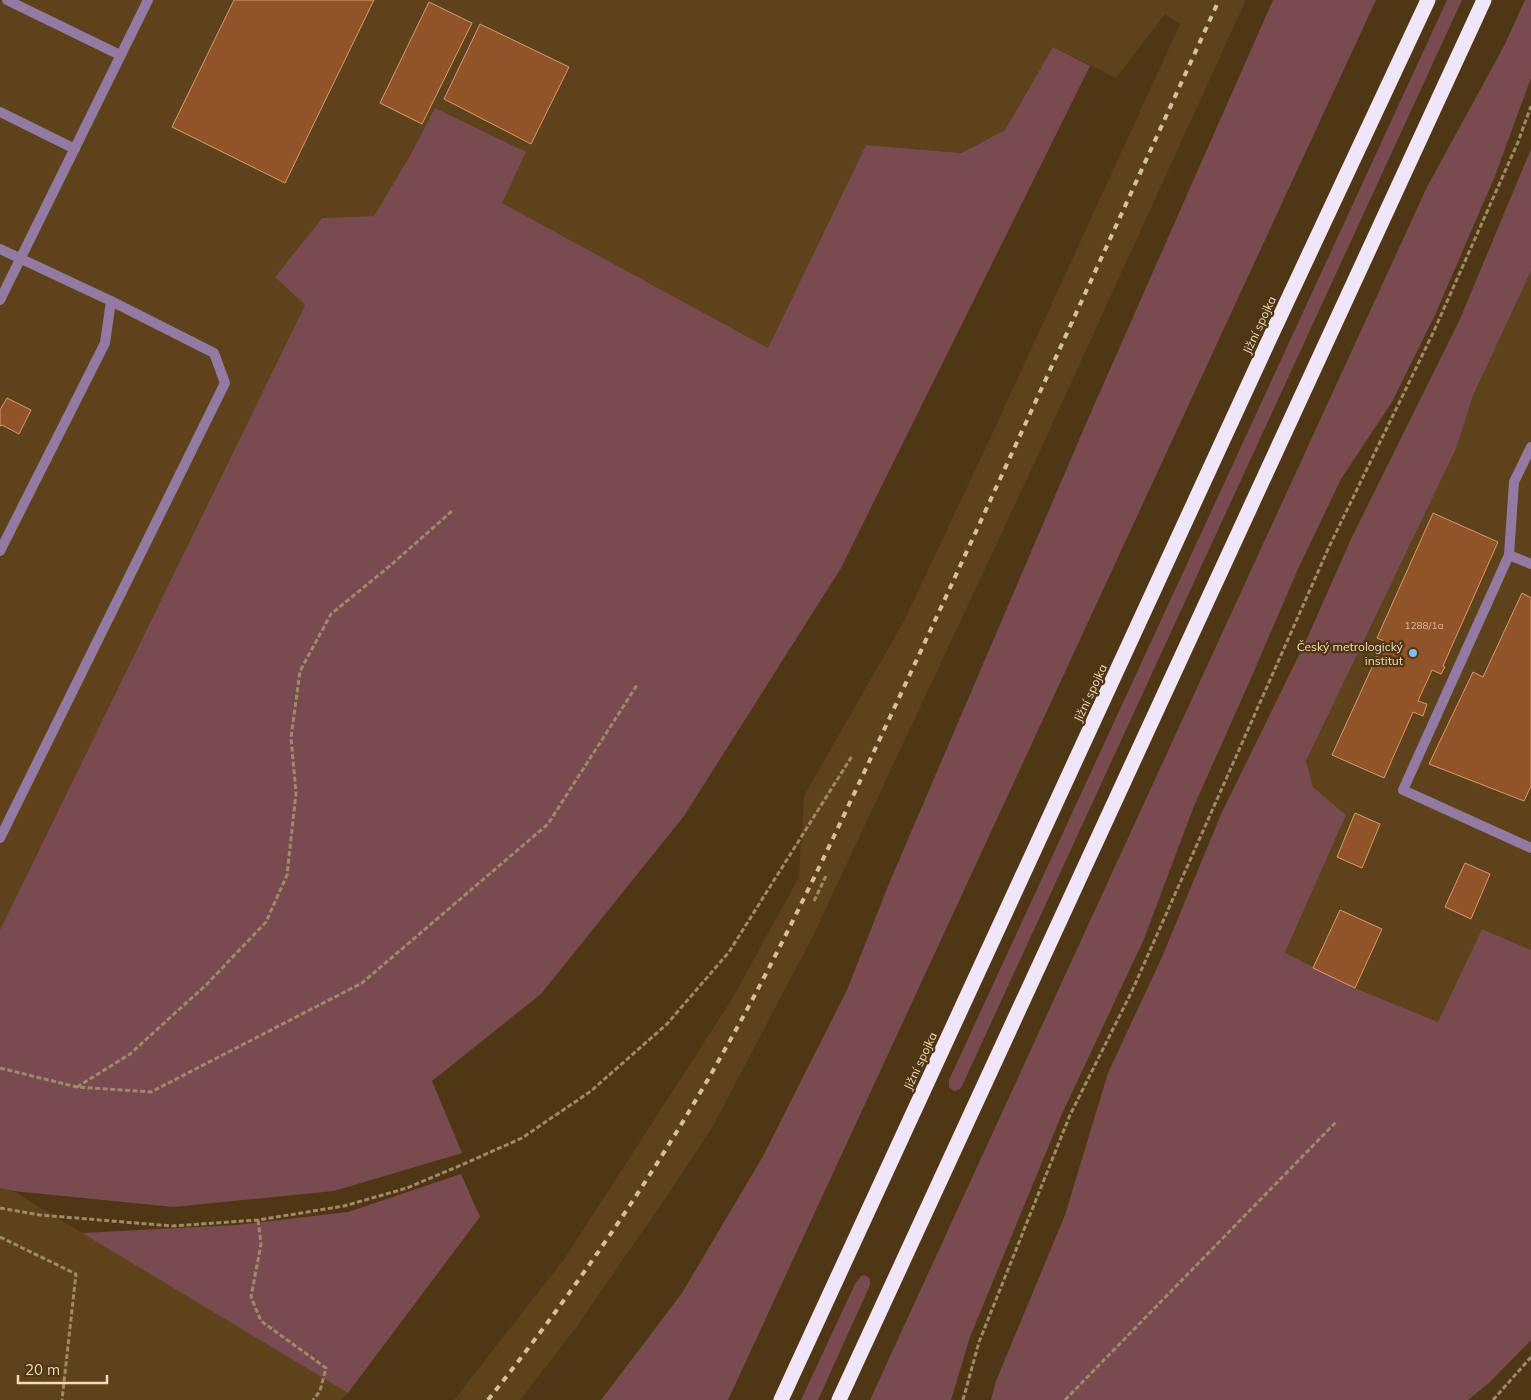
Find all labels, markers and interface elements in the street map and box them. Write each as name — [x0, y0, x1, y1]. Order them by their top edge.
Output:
street label: Jižní spojka — [1239, 294, 1279, 356]
house number: 1288/1a — [1405, 619, 1443, 632]
place label: Český metrologický institut — [1297, 639, 1404, 668]
marker: Český metrologický institut — [1407, 647, 1419, 659]
street label: Jižní spojka — [1070, 662, 1110, 724]
street label: Jižní spojka — [900, 1030, 940, 1092]
scale bar — [18, 1352, 106, 1384]
text: 20 m — [25, 1360, 60, 1379]

